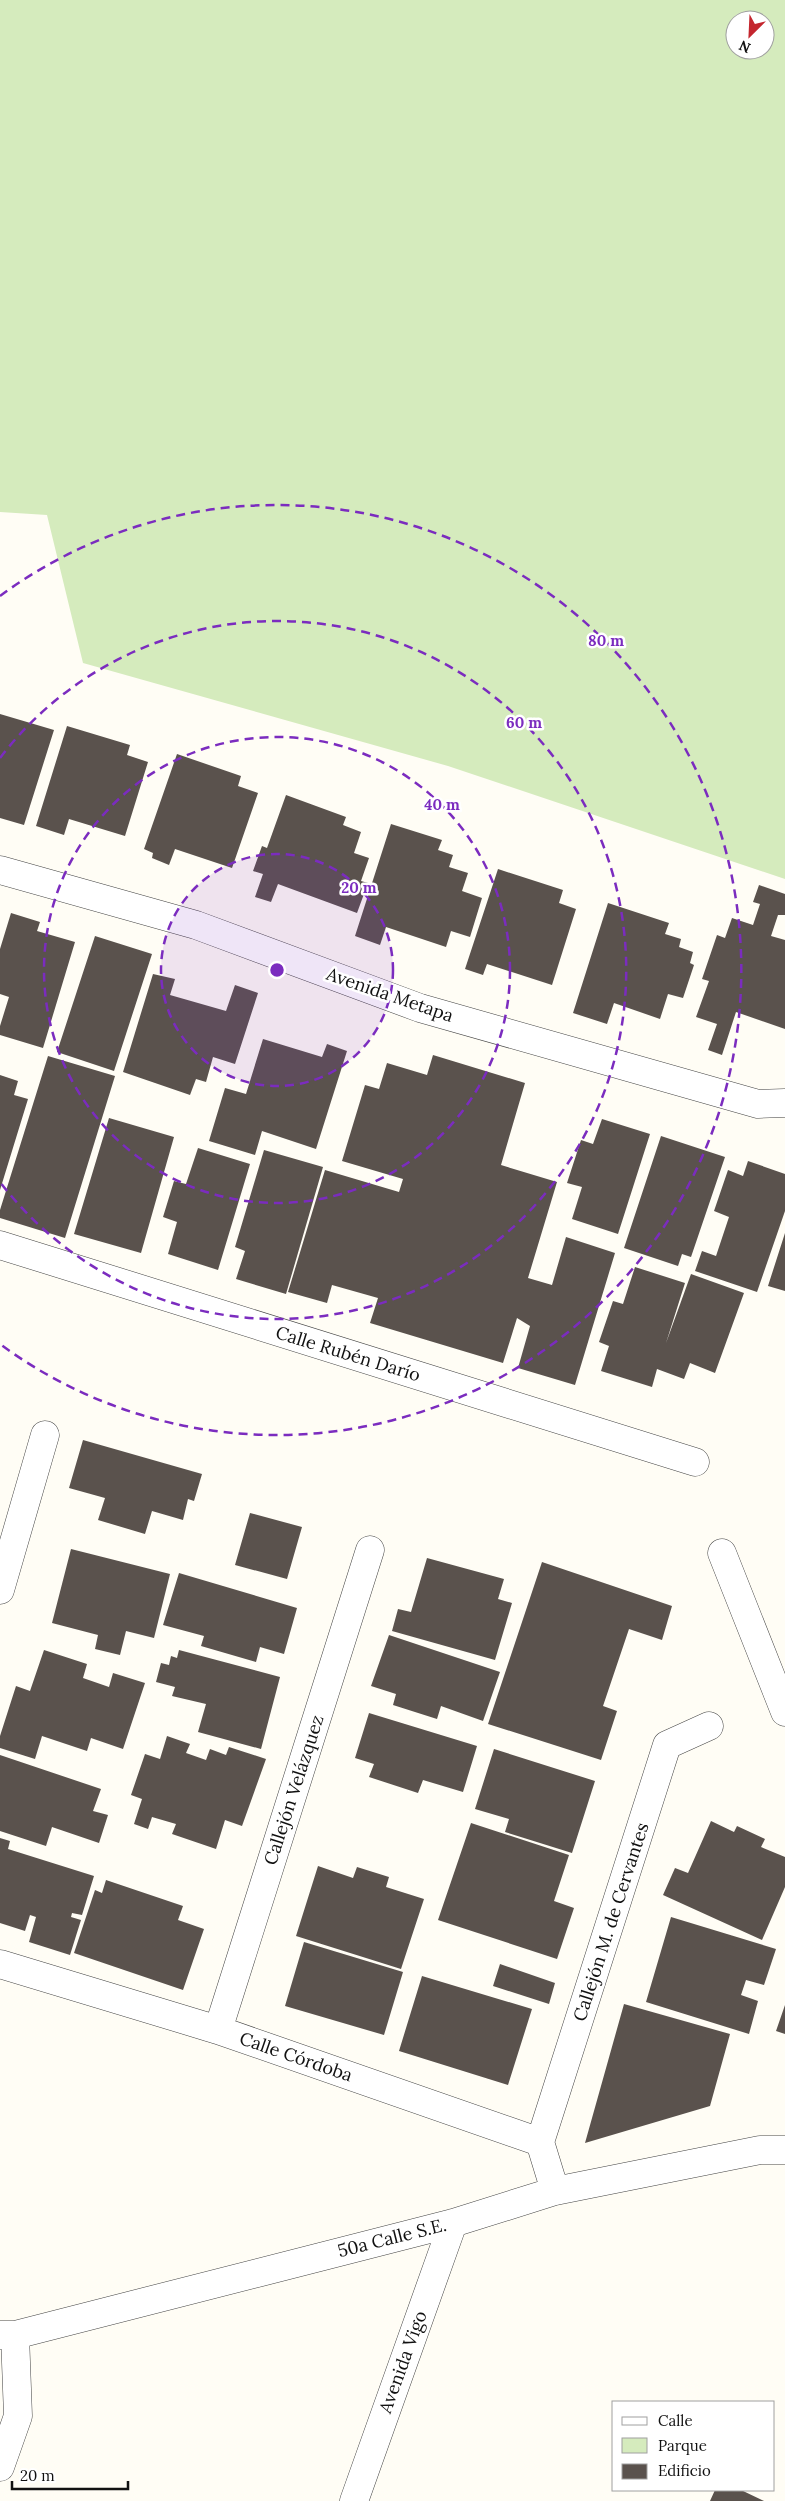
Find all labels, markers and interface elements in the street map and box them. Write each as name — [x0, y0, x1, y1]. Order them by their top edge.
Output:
north arrow — [725, 10, 775, 60]
text: N — [736, 36, 753, 57]
text: 80 m — [588, 631, 624, 650]
text: 60 m — [506, 713, 542, 732]
text: 40 m — [424, 795, 460, 814]
text: 20 m — [341, 878, 377, 897]
centre of rings — [268, 961, 286, 979]
street label: Avenida Metapa — [323, 962, 457, 1027]
street label: Calle Rubén Darío — [273, 1321, 423, 1386]
street label: Callejón Velázquez — [258, 1712, 329, 1868]
street label: Callejón M. de Cervantes — [568, 1820, 654, 2024]
street label: Calle Córdoba — [237, 2026, 356, 2087]
street label: 50a Calle S.E. — [335, 2213, 449, 2262]
street label: Avenida Vigo — [373, 2307, 432, 2417]
legend — [612, 2401, 775, 2491]
text: Calle — [658, 2411, 693, 2430]
text: Parque — [658, 2436, 707, 2455]
scale bar — [12, 2458, 129, 2490]
text: Edificio — [658, 2461, 711, 2480]
text: 20 m — [20, 2466, 55, 2485]

